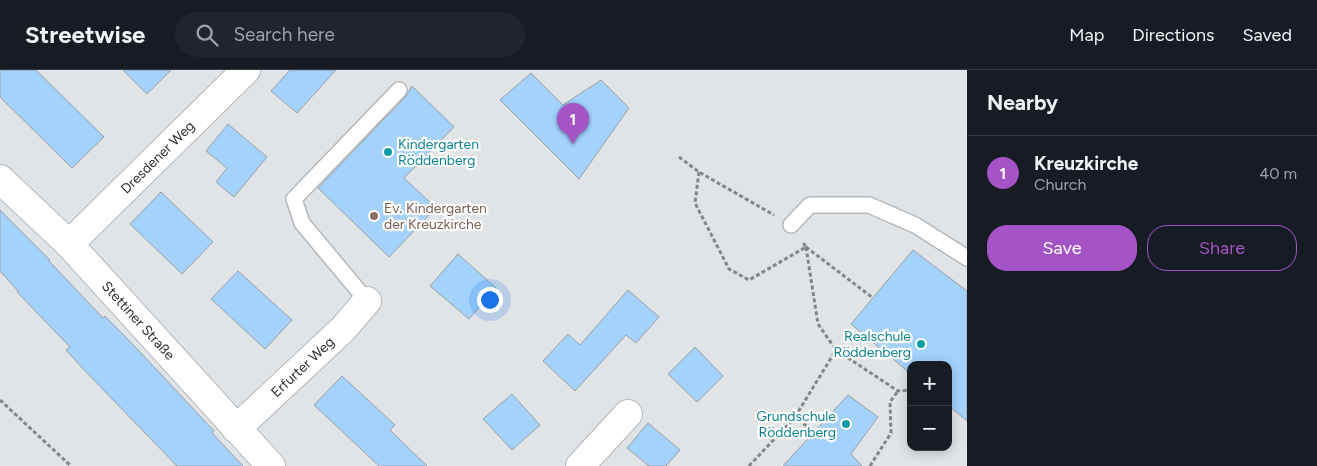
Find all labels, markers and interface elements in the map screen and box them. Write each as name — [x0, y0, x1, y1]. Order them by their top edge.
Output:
search box — [175, 12, 525, 57]
text: Streetwise — [25, 20, 145, 49]
icon: search — [193, 21, 221, 49]
text: Search here — [233, 23, 335, 46]
text: Map — [1069, 24, 1104, 46]
text: Directions — [1132, 24, 1214, 46]
text: Saved — [1242, 24, 1292, 46]
text: Nearby — [987, 90, 1058, 115]
pin: 1 — [557, 103, 589, 144]
street label: Dresdener Weg — [117, 117, 198, 197]
place label: Kindergarten Röddenberg — [398, 136, 479, 169]
marker: Kindergarten Röddenberg — [382, 146, 394, 158]
text: Kreuzkirche — [1034, 152, 1138, 175]
text: 1 — [1000, 164, 1006, 183]
text: 40 m — [1259, 164, 1297, 183]
text: Church — [1034, 175, 1086, 194]
place label: Ev. Kindergarten der Kreuzkirche — [384, 200, 487, 233]
marker: Ev. Kindergarten der Kreuzkirche — [368, 210, 380, 222]
button: Save — [987, 225, 1137, 271]
button: Share — [1147, 225, 1297, 271]
street label: Stettiner Straße — [98, 278, 178, 364]
your location — [477, 287, 503, 313]
place label: Realschule Röddenberg — [833, 328, 911, 361]
street label: Erfurter Weg — [268, 333, 338, 401]
marker: Realschule Röddenberg — [915, 338, 927, 350]
map controls — [907, 361, 952, 451]
button: + — [907, 361, 952, 406]
button: − — [907, 406, 952, 451]
place label: Grundschule Röddenberg — [756, 408, 836, 441]
marker: Grundschule Röddenberg — [840, 418, 852, 430]

